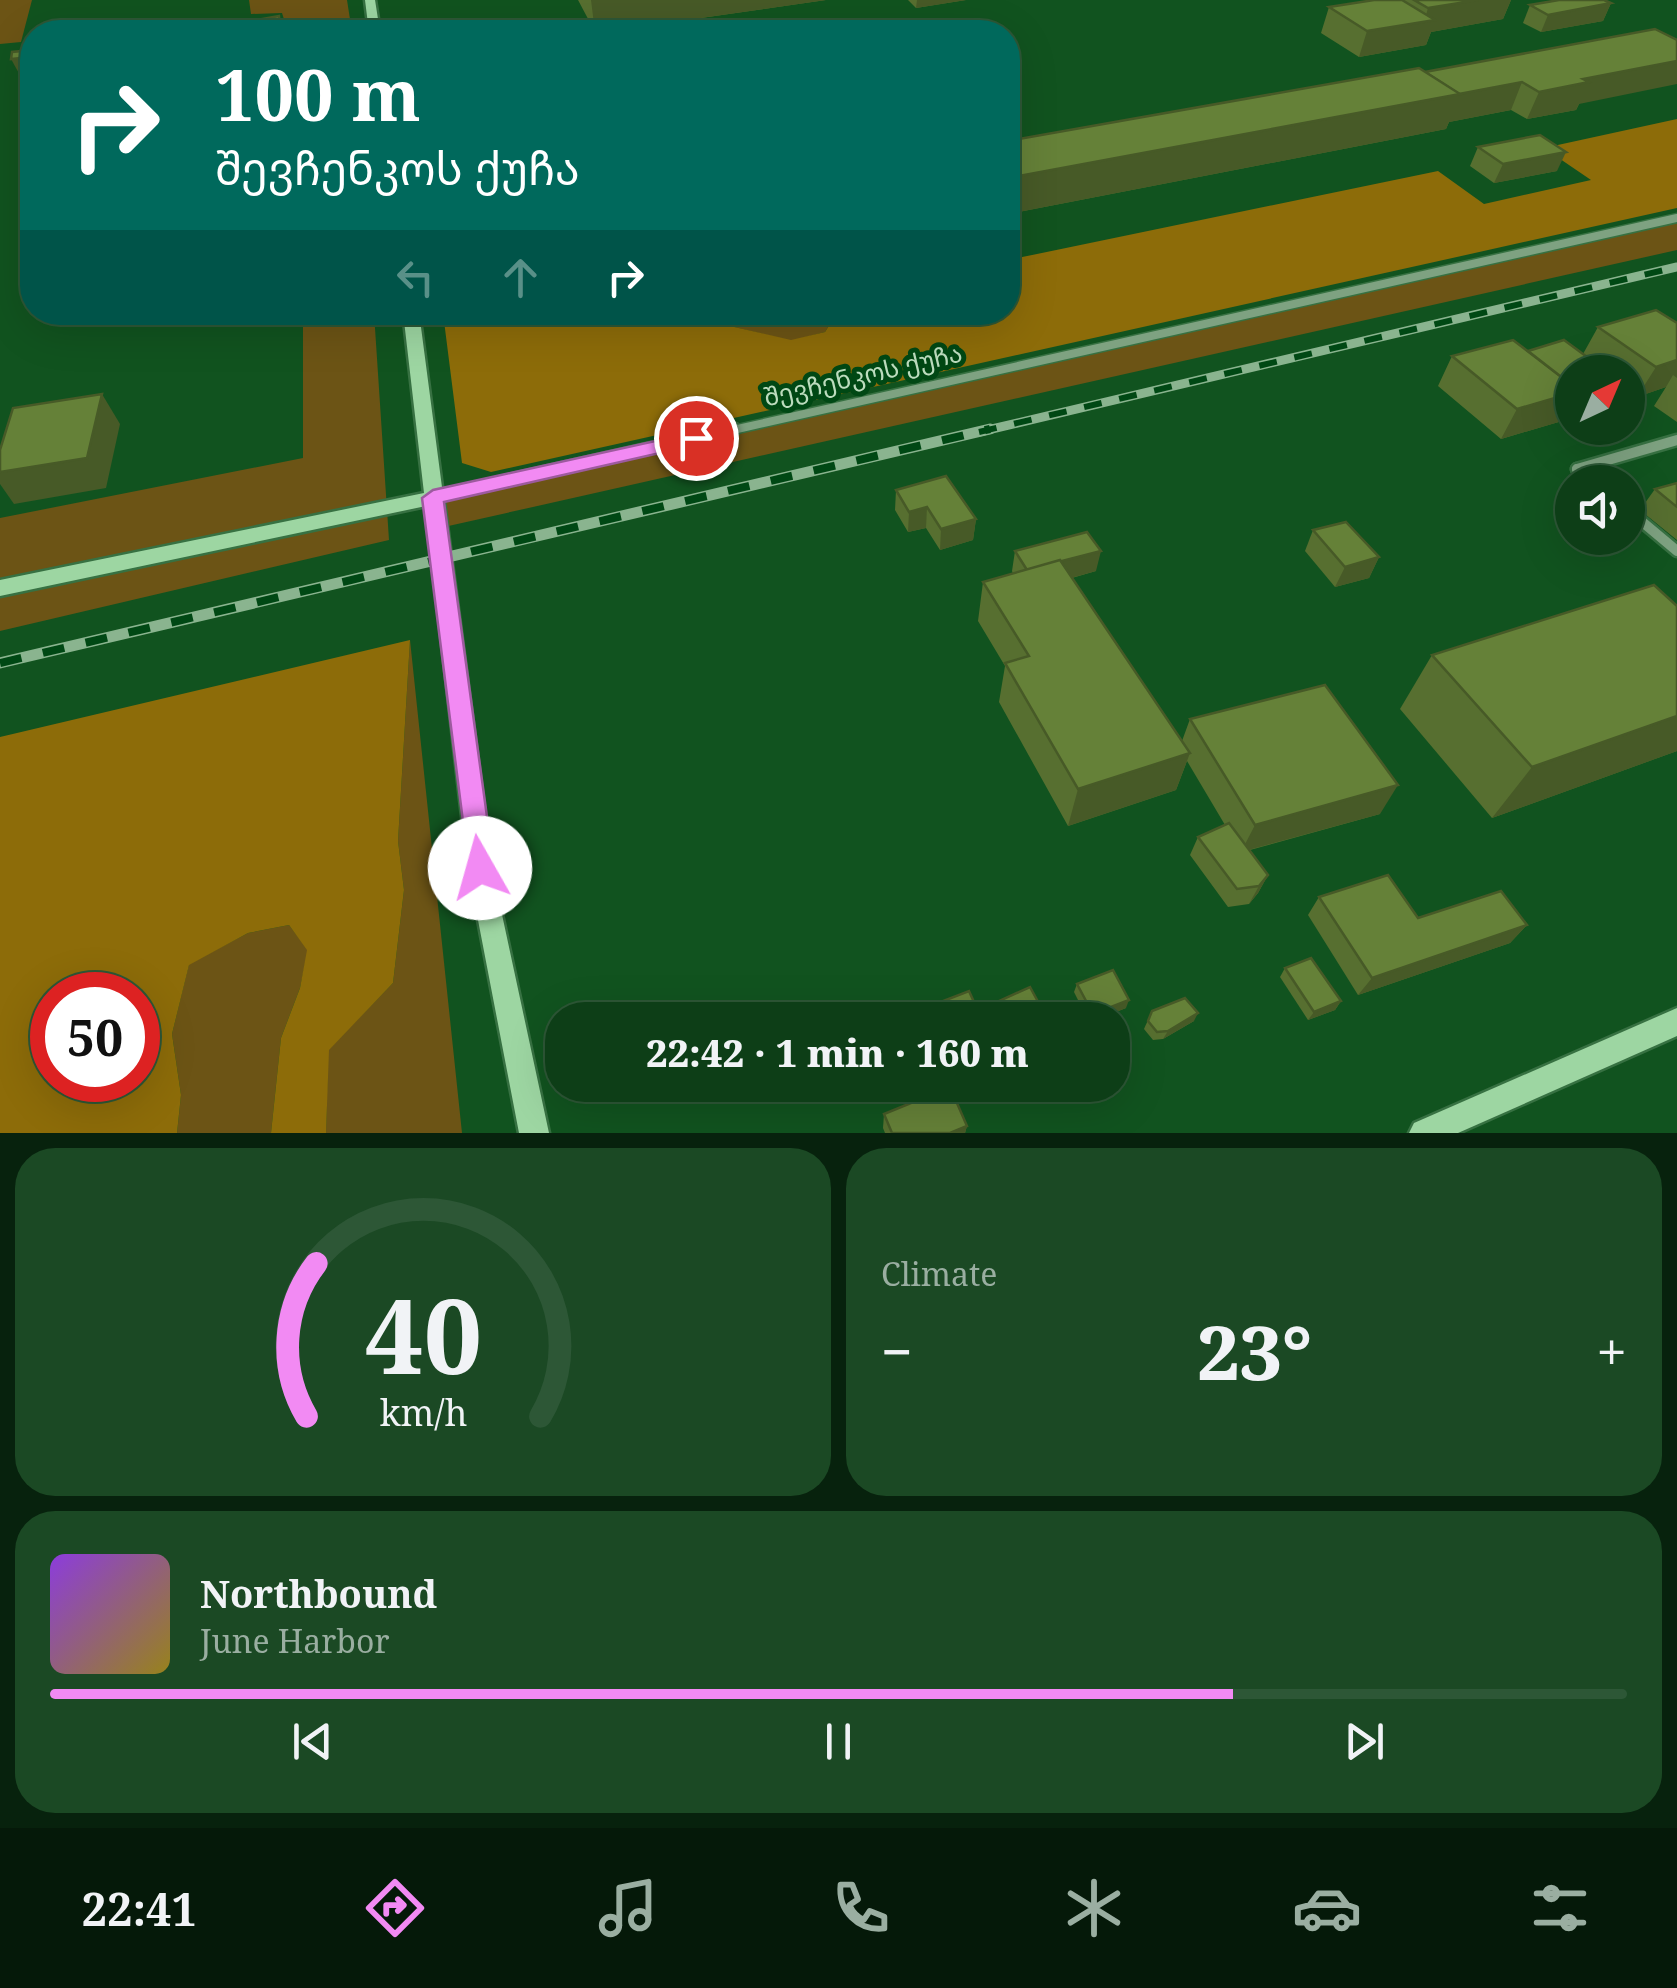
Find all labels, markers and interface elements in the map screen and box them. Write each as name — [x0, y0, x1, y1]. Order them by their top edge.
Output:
text: 100 m — [215, 46, 421, 142]
icon: right — [50, 60, 180, 190]
text: შევჩენკოს ქუჩა — [215, 137, 580, 198]
icon: left — [388, 250, 443, 305]
icon: ahead — [493, 250, 548, 305]
icon: right — [598, 250, 653, 305]
street label: შევჩენკოს ქუჩა — [760, 335, 965, 413]
north arrow — [1555, 355, 1645, 445]
map controls — [1555, 355, 1645, 555]
pin — [654, 396, 739, 481]
icon: arrive — [669, 411, 724, 466]
button: sound — [1555, 465, 1645, 555]
position arrow — [428, 816, 532, 920]
speed limit sign: 50 — [30, 972, 160, 1102]
text: 22:42 · 1 min · 160 m — [646, 1026, 1029, 1078]
text: Climate — [881, 1252, 997, 1295]
text: 40 — [364, 1263, 482, 1404]
text: 23° — [1197, 1300, 1312, 1402]
text: − — [881, 1313, 913, 1388]
text: + — [1596, 1313, 1627, 1388]
text: km/h — [379, 1388, 467, 1436]
text: Northbound — [200, 1567, 437, 1619]
text: June Harbor — [200, 1619, 389, 1662]
icon: previous — [285, 1714, 340, 1769]
icon: pause — [811, 1714, 866, 1769]
icon: next — [1337, 1714, 1392, 1769]
icon: directions — [360, 1873, 430, 1943]
icon: music — [593, 1873, 663, 1943]
icon: phone — [826, 1873, 896, 1943]
icon: climate — [1059, 1873, 1129, 1943]
icon: car — [1292, 1873, 1362, 1943]
icon: filters — [1525, 1873, 1595, 1943]
text: 22:41 — [82, 1878, 197, 1939]

